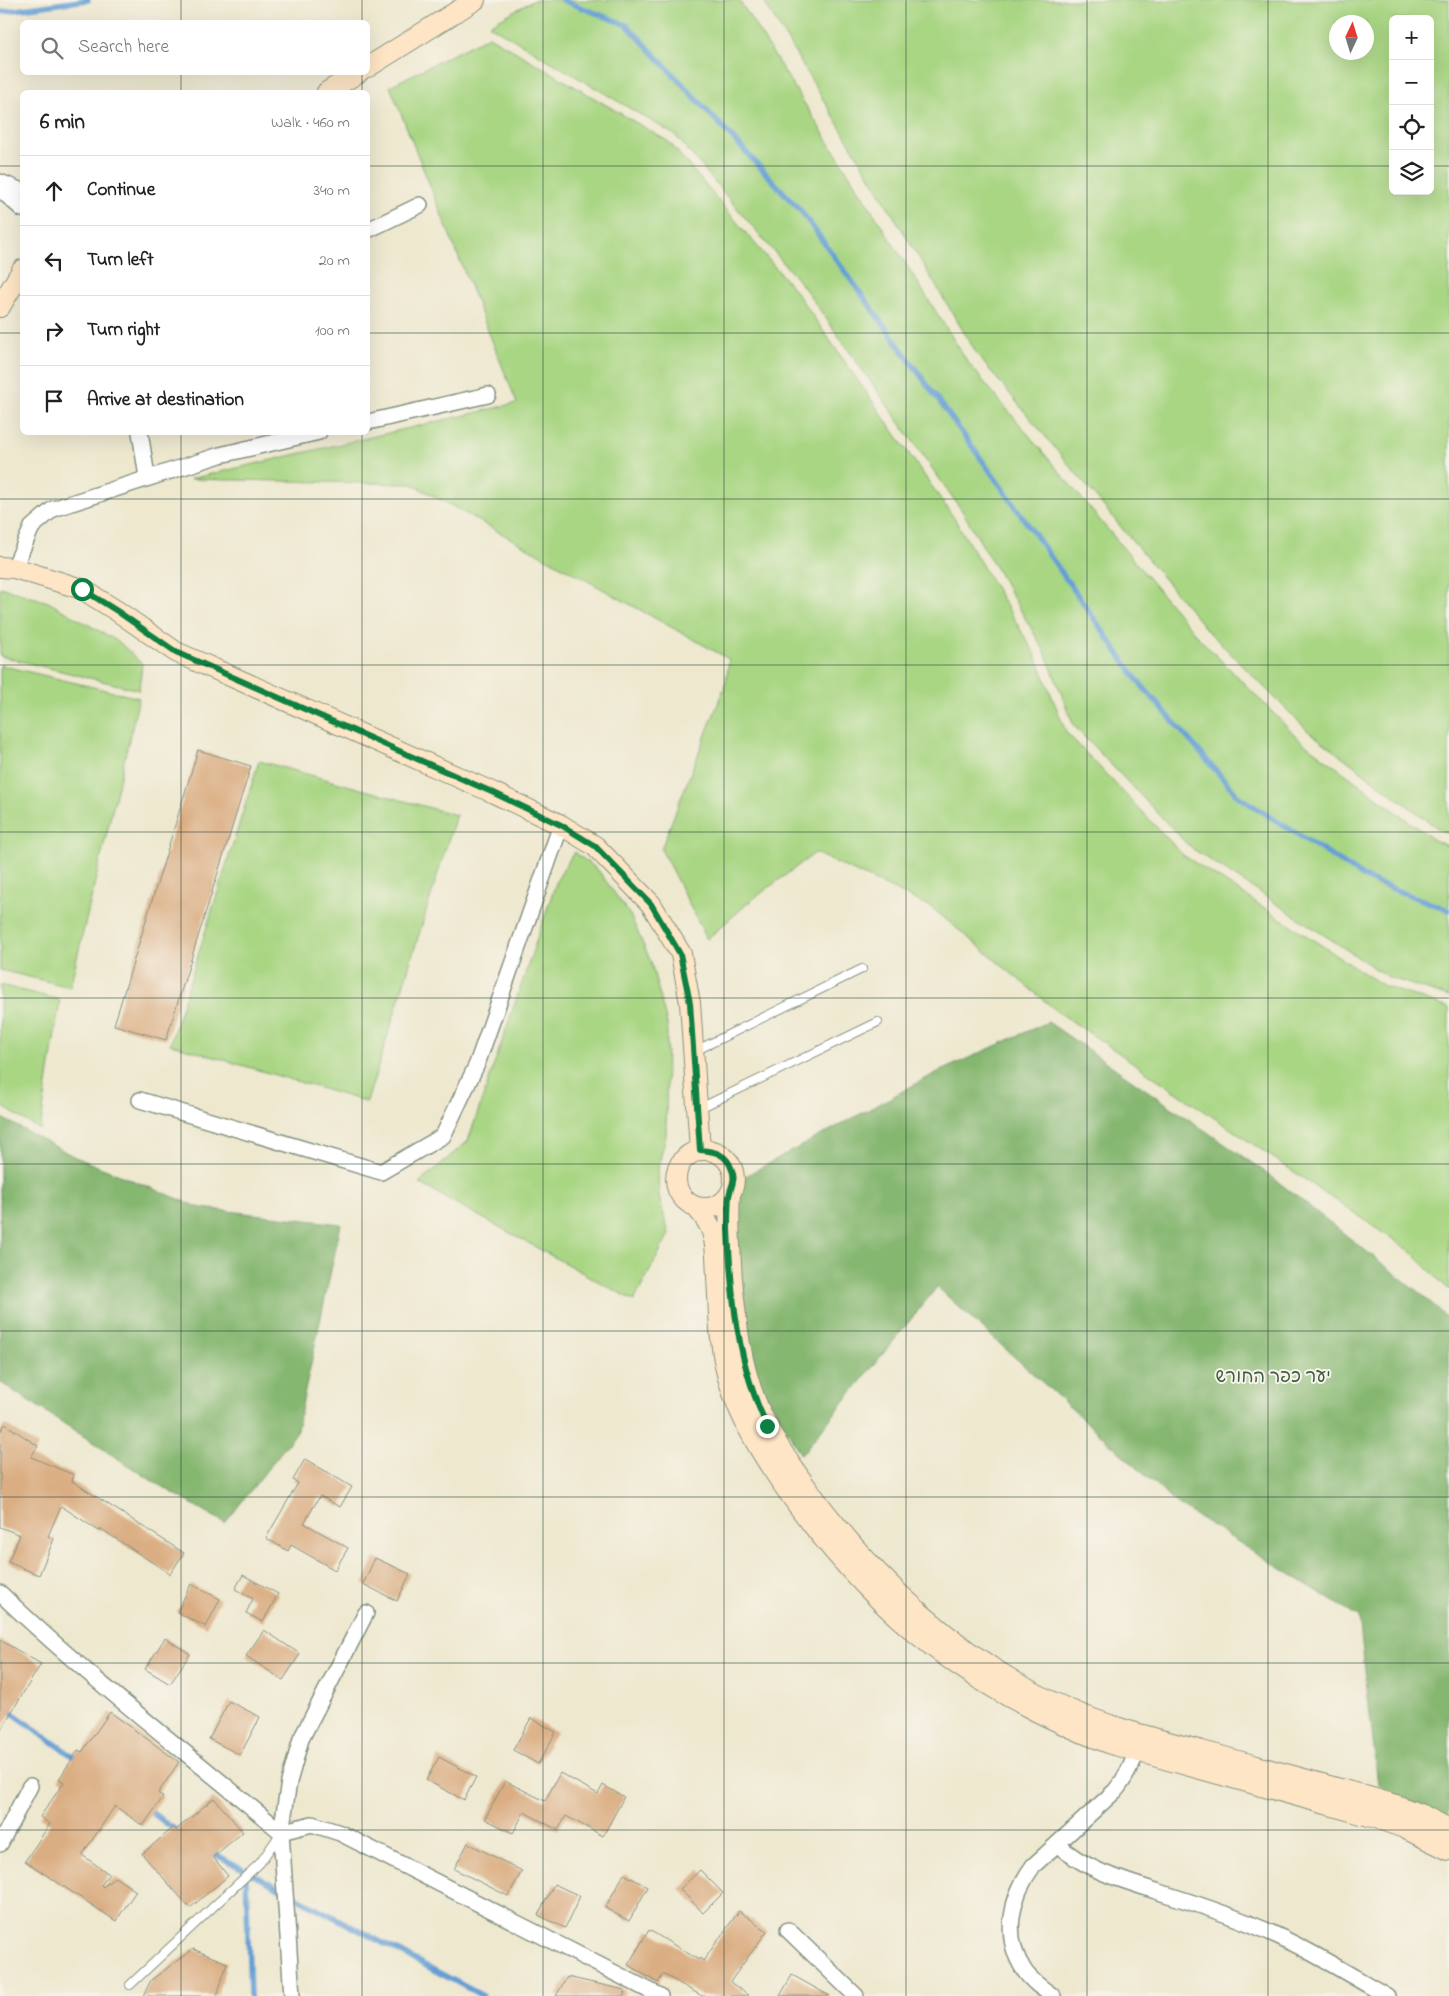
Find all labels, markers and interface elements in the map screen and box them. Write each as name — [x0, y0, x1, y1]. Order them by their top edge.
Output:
north arrow — [1329, 15, 1374, 60]
map controls — [1389, 15, 1434, 195]
button: + — [1389, 15, 1434, 60]
search box — [20, 20, 370, 75]
icon: search — [38, 34, 66, 62]
text: Search here — [78, 34, 169, 61]
button: − — [1389, 60, 1434, 105]
button: locate — [1389, 105, 1434, 150]
text: 6 min — [40, 108, 85, 138]
text: Walk · 460 m — [271, 111, 350, 135]
button: layers — [1389, 150, 1434, 195]
icon: ahead — [40, 177, 68, 205]
text: Continue — [87, 177, 155, 204]
text: 340 m — [313, 179, 350, 203]
icon: left — [40, 247, 68, 275]
text: Turn left — [87, 247, 154, 274]
text: 20 m — [319, 249, 350, 273]
icon: right — [40, 317, 68, 345]
text: Turn right — [87, 317, 160, 344]
text: 100 m — [315, 319, 350, 343]
icon: arrive — [40, 387, 68, 415]
text: Arrive at destination — [87, 387, 244, 414]
route start — [71, 578, 94, 601]
park label: יער כפר החורש — [1216, 1365, 1330, 1391]
route end — [756, 1415, 779, 1438]

